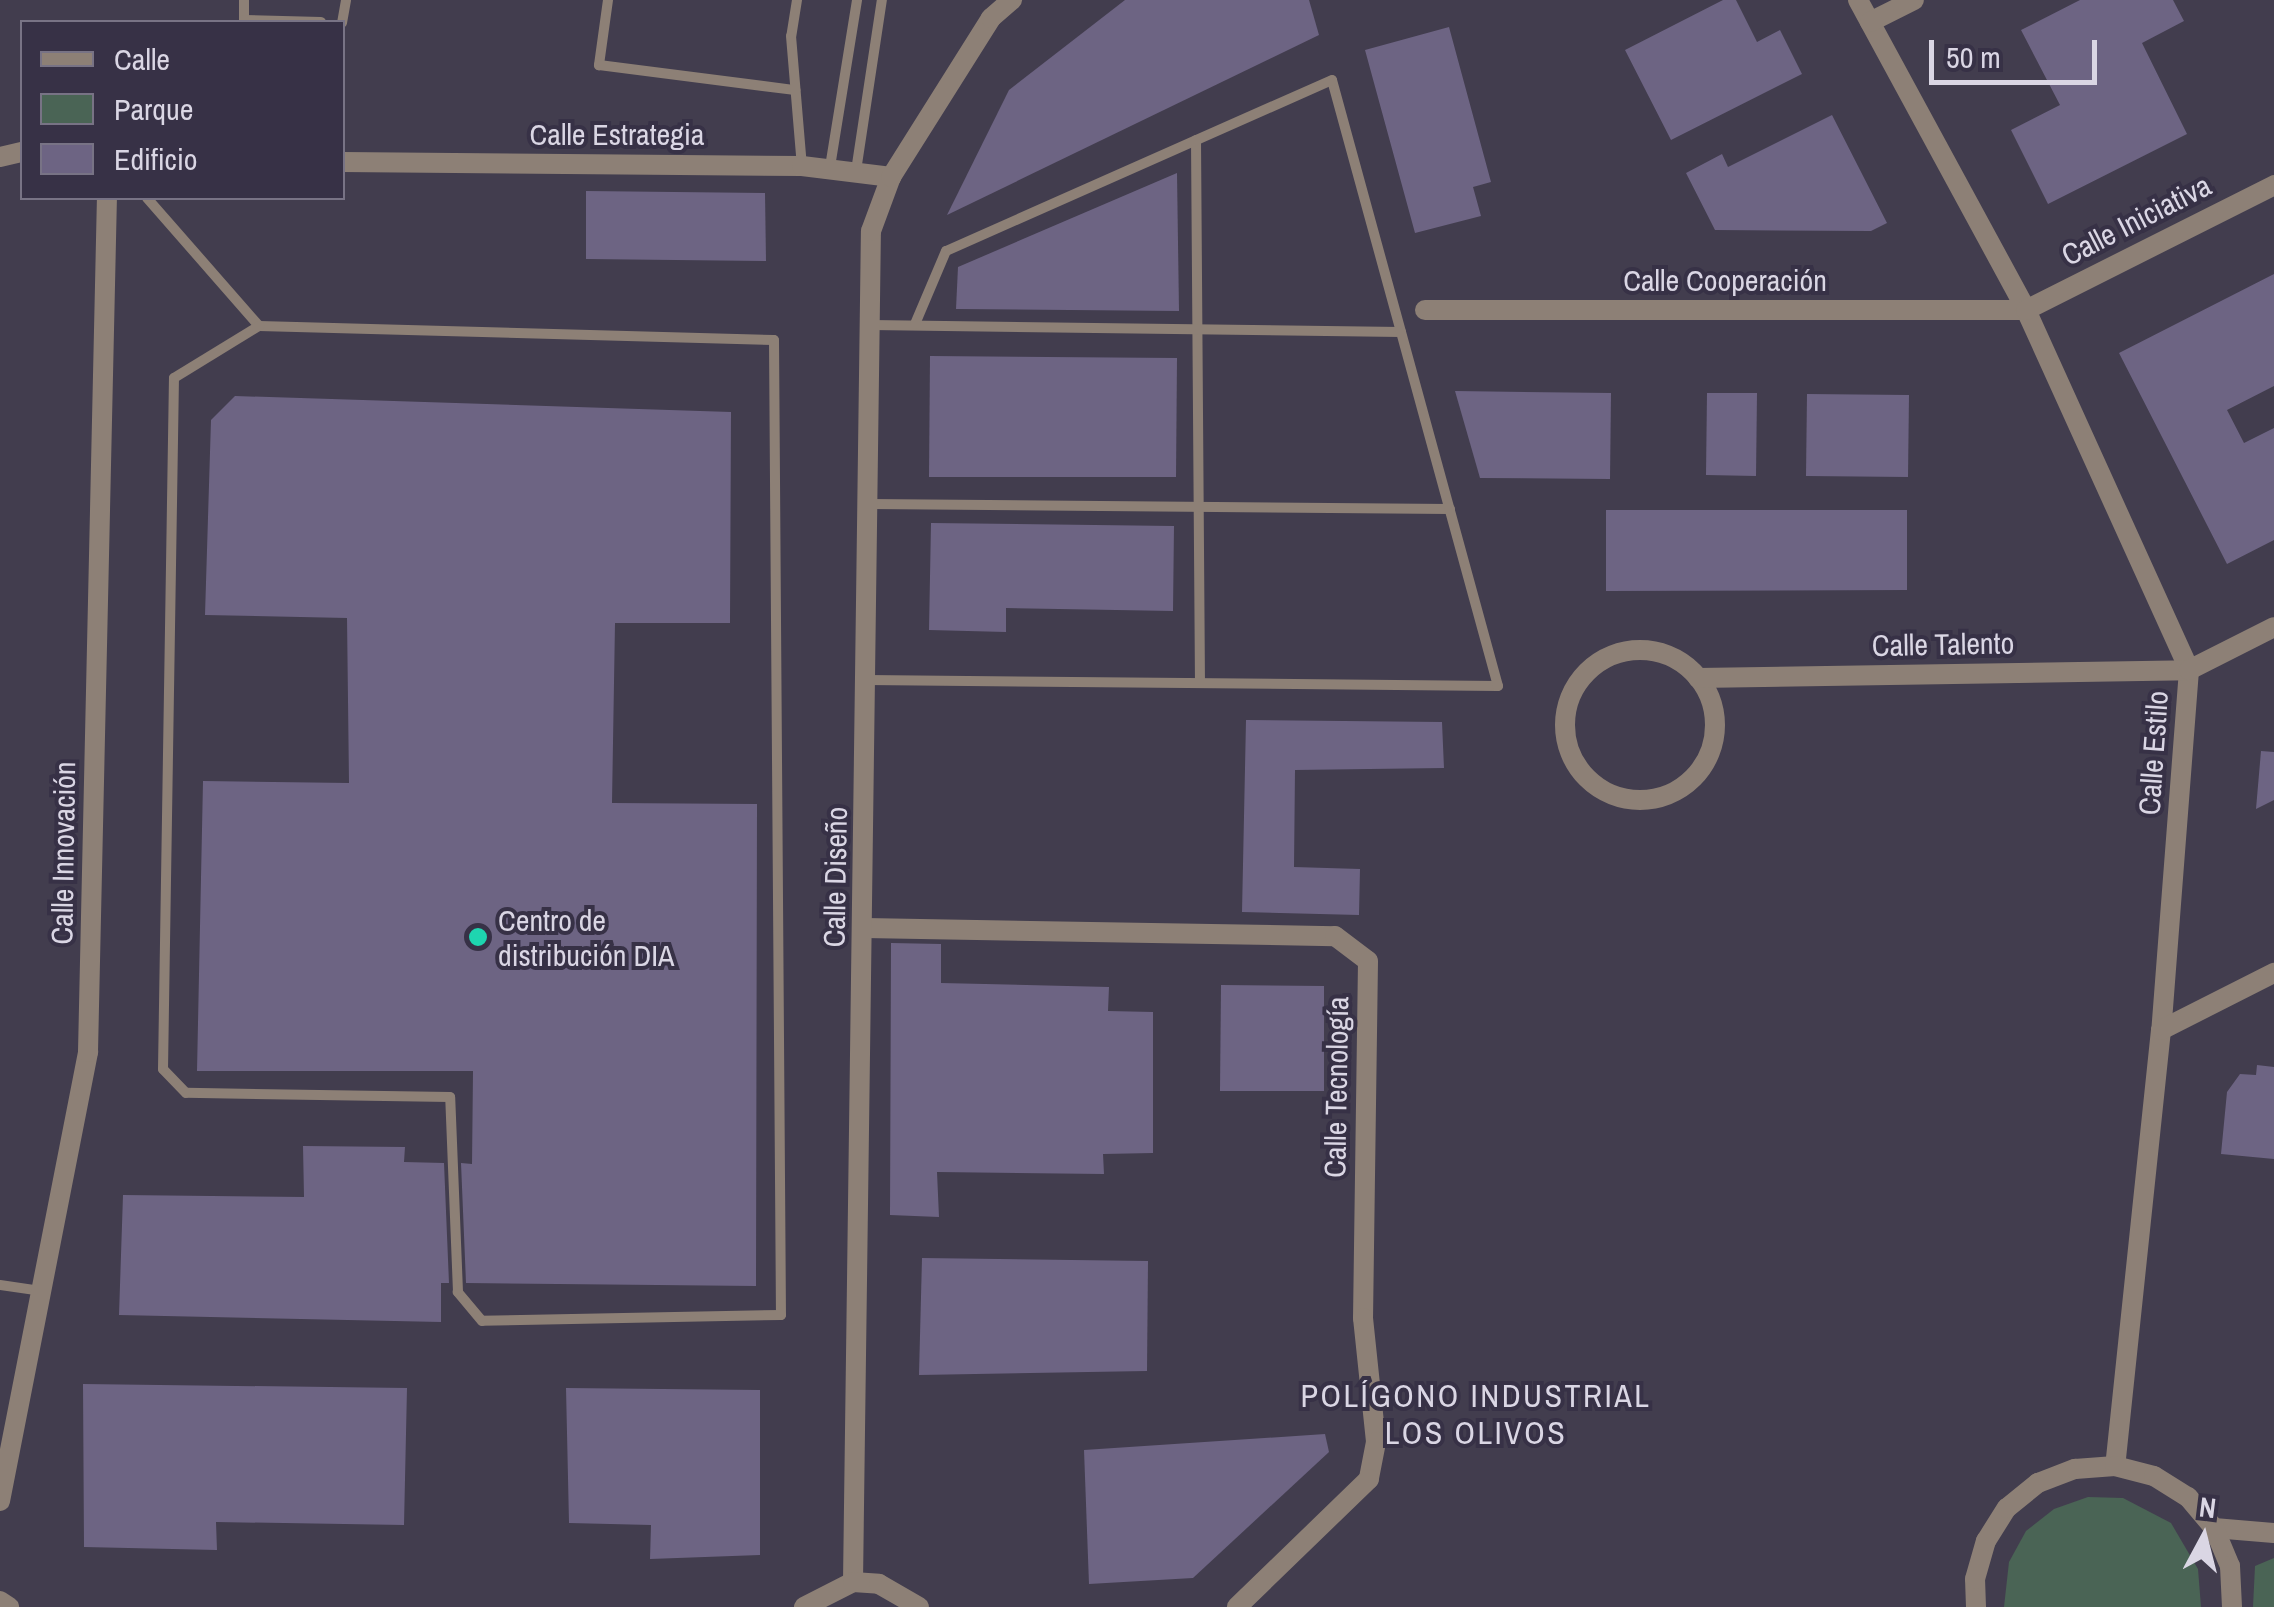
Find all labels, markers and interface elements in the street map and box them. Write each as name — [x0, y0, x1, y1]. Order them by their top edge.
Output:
legend — [20, 20, 345, 200]
scale bar — [1934, 20, 2102, 82]
text: 50 m — [1946, 37, 2001, 77]
text: Calle — [114, 39, 170, 79]
text: Parque — [114, 89, 193, 129]
street label: Calle Estrategia — [529, 116, 705, 152]
text: Edificio — [114, 139, 197, 179]
street label: Calle Iniciativa — [2055, 167, 2217, 273]
street label: Calle Cooperación — [1623, 262, 1827, 298]
street label: Calle Talento — [1871, 625, 2015, 663]
street label: Calle Estilo — [2131, 690, 2175, 816]
street label: Calle Innovación — [43, 761, 83, 945]
street label: Calle Diseño — [816, 806, 854, 948]
place label: Centro de distribución DIA — [498, 902, 674, 972]
marker: Centro de distribución DIA — [467, 926, 489, 948]
street label: Calle Tecnología — [1316, 996, 1356, 1178]
district label: POLÍGONO INDUSTRIAL LOS OLIVOS — [1301, 1378, 1651, 1453]
north arrow — [2154, 1487, 2254, 1587]
text: N — [2197, 1487, 2218, 1527]

